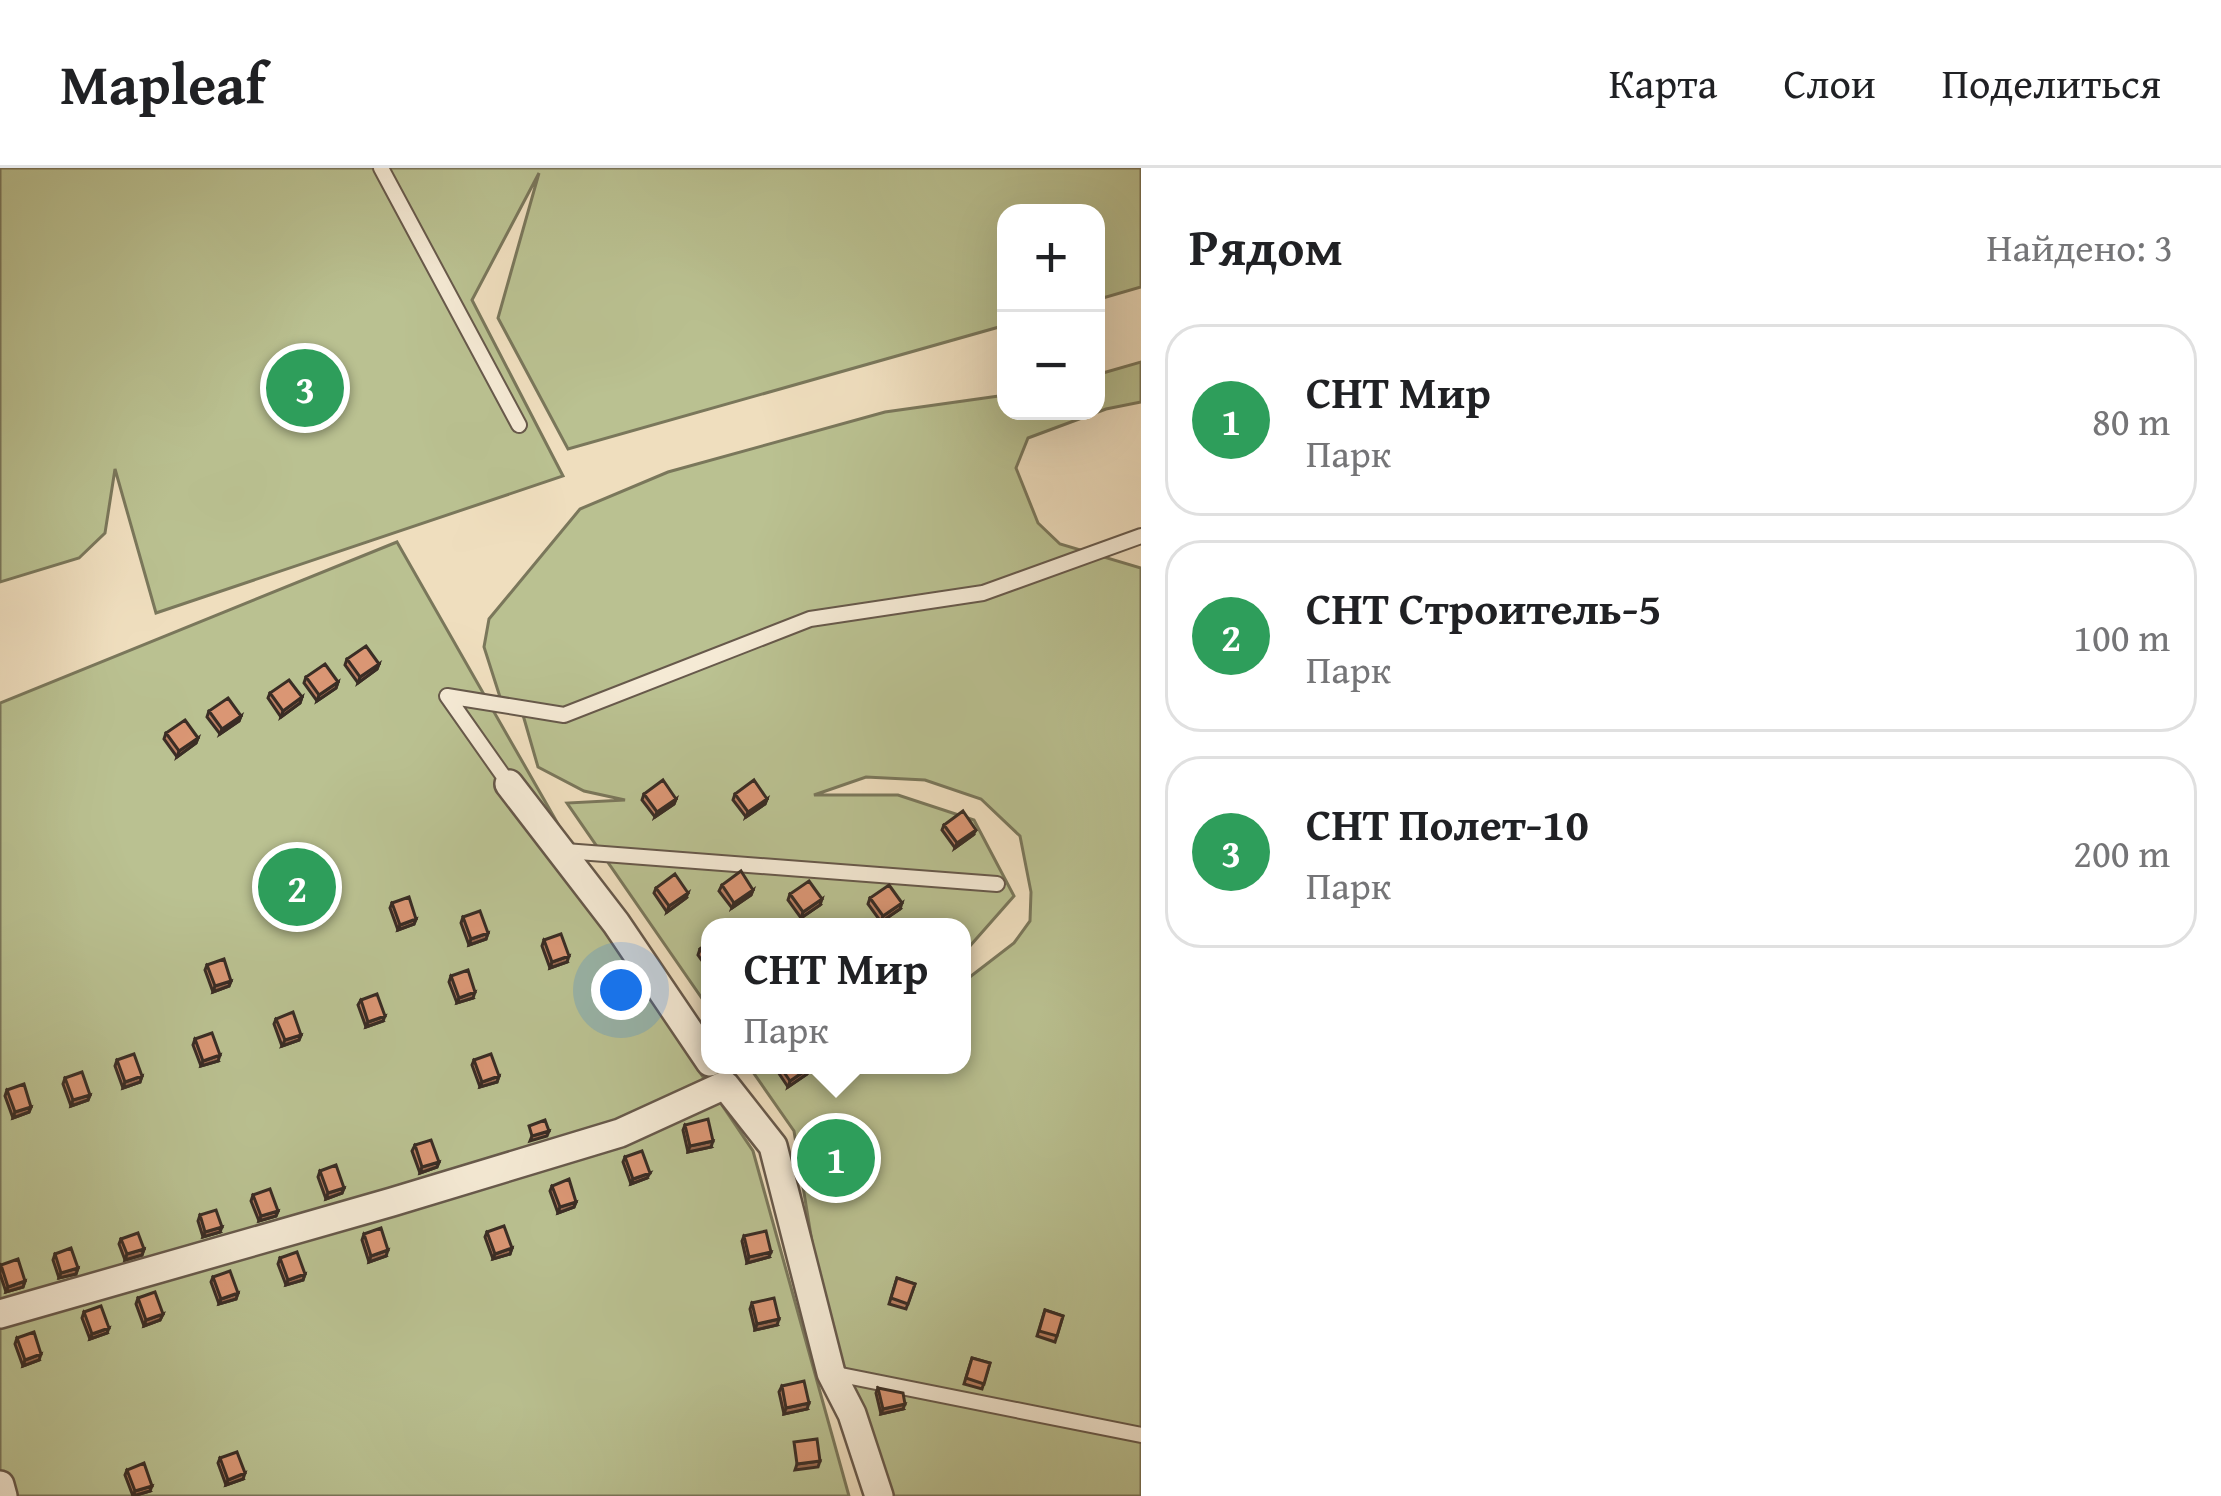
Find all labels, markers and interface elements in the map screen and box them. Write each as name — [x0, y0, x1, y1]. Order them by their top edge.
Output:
text: Mapleaf — [60, 41, 265, 125]
text: Карта — [1609, 52, 1718, 113]
text: Слои — [1784, 52, 1876, 113]
text: Поделиться — [1942, 52, 2161, 113]
map controls — [997, 204, 1105, 420]
button: + — [997, 204, 1105, 312]
text: Рядом — [1189, 209, 1343, 284]
text: Найдено: 3 — [1986, 218, 2173, 275]
button: − — [997, 312, 1105, 420]
pin: 3 — [266, 343, 344, 433]
text: СНТ Мир — [1306, 359, 1491, 424]
text: 1 — [1221, 392, 1241, 449]
text: 80 m — [2092, 392, 2170, 449]
text: Парк — [1306, 424, 1391, 481]
text: СНТ Строитель-5 — [1306, 575, 1662, 640]
text: 2 — [1221, 608, 1241, 665]
text: 100 m — [2073, 608, 2170, 665]
text: Парк — [1306, 640, 1391, 697]
text: СНТ Полет-10 — [1306, 791, 1589, 856]
text: 3 — [1221, 824, 1241, 881]
text: 200 m — [2073, 824, 2170, 881]
pin: 2 — [258, 842, 336, 932]
text: Парк — [1306, 856, 1391, 913]
popup — [701, 918, 971, 1074]
text: СНТ Мир — [744, 935, 928, 1000]
your location — [591, 960, 651, 1020]
text: Парк — [744, 1000, 829, 1057]
pin: 1 — [797, 1113, 875, 1203]

